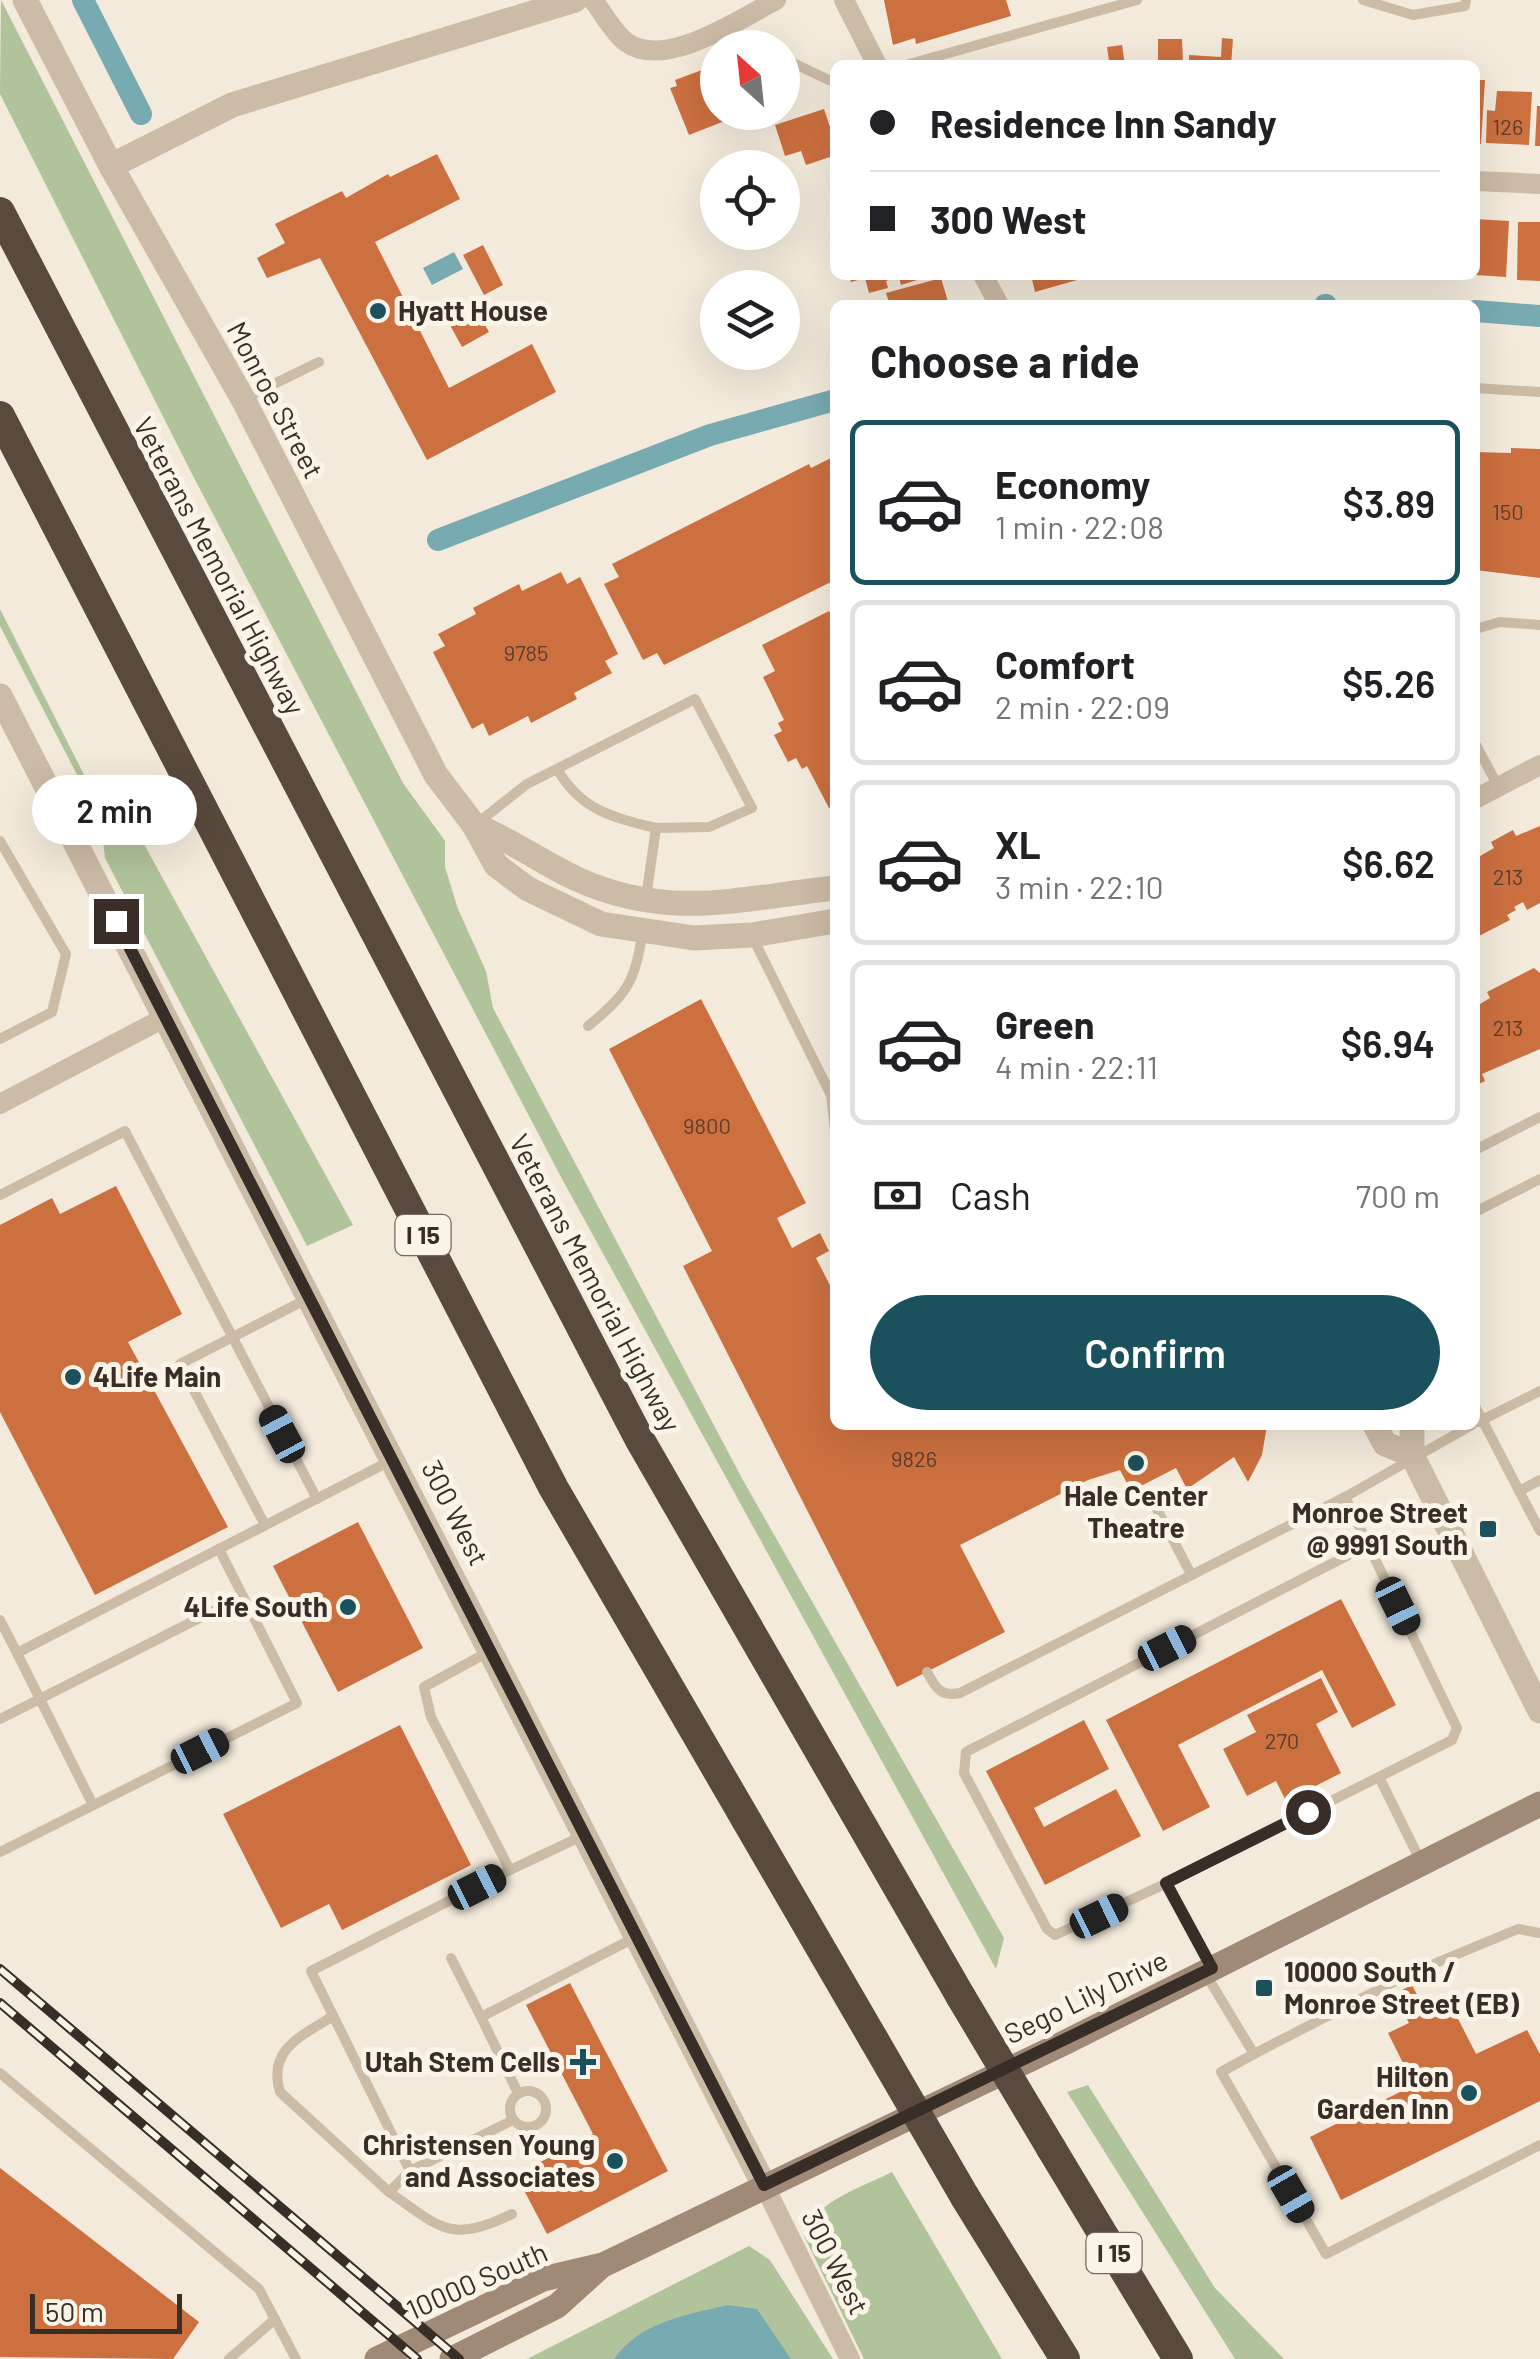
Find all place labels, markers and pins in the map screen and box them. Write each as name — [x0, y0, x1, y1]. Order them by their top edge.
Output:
place label: Hyatt House — [398, 293, 548, 327]
marker: Hyatt House — [367, 300, 389, 322]
place label: 4Life Main — [93, 1359, 221, 1393]
marker: 4Life Main — [62, 1366, 84, 1388]
marker: Hale Center Theatre — [1125, 1452, 1147, 1474]
place label: Hale Center Theatre — [1064, 1478, 1208, 1544]
place label: Monroe Street @ 9991 South — [1292, 1495, 1468, 1561]
marker: Monroe Street @ 9991 South — [1477, 1518, 1499, 1540]
place label: 4Life South — [184, 1589, 328, 1623]
marker: 4Life South — [337, 1596, 359, 1618]
place label: 10000 South / Monroe Street (EB) — [1284, 1954, 1519, 2020]
marker: 10000 South / Monroe Street (EB) — [1253, 1977, 1275, 1999]
place label: Utah Stem Cells — [365, 2044, 560, 2078]
marker: Utah Stem Cells — [570, 2049, 596, 2075]
place label: Hilton Garden Inn — [1317, 2059, 1449, 2125]
marker: Hilton Garden Inn — [1458, 2082, 1480, 2104]
place label: Christensen Young and Associates — [363, 2127, 595, 2193]
marker: Christensen Young and Associates — [604, 2150, 626, 2172]

